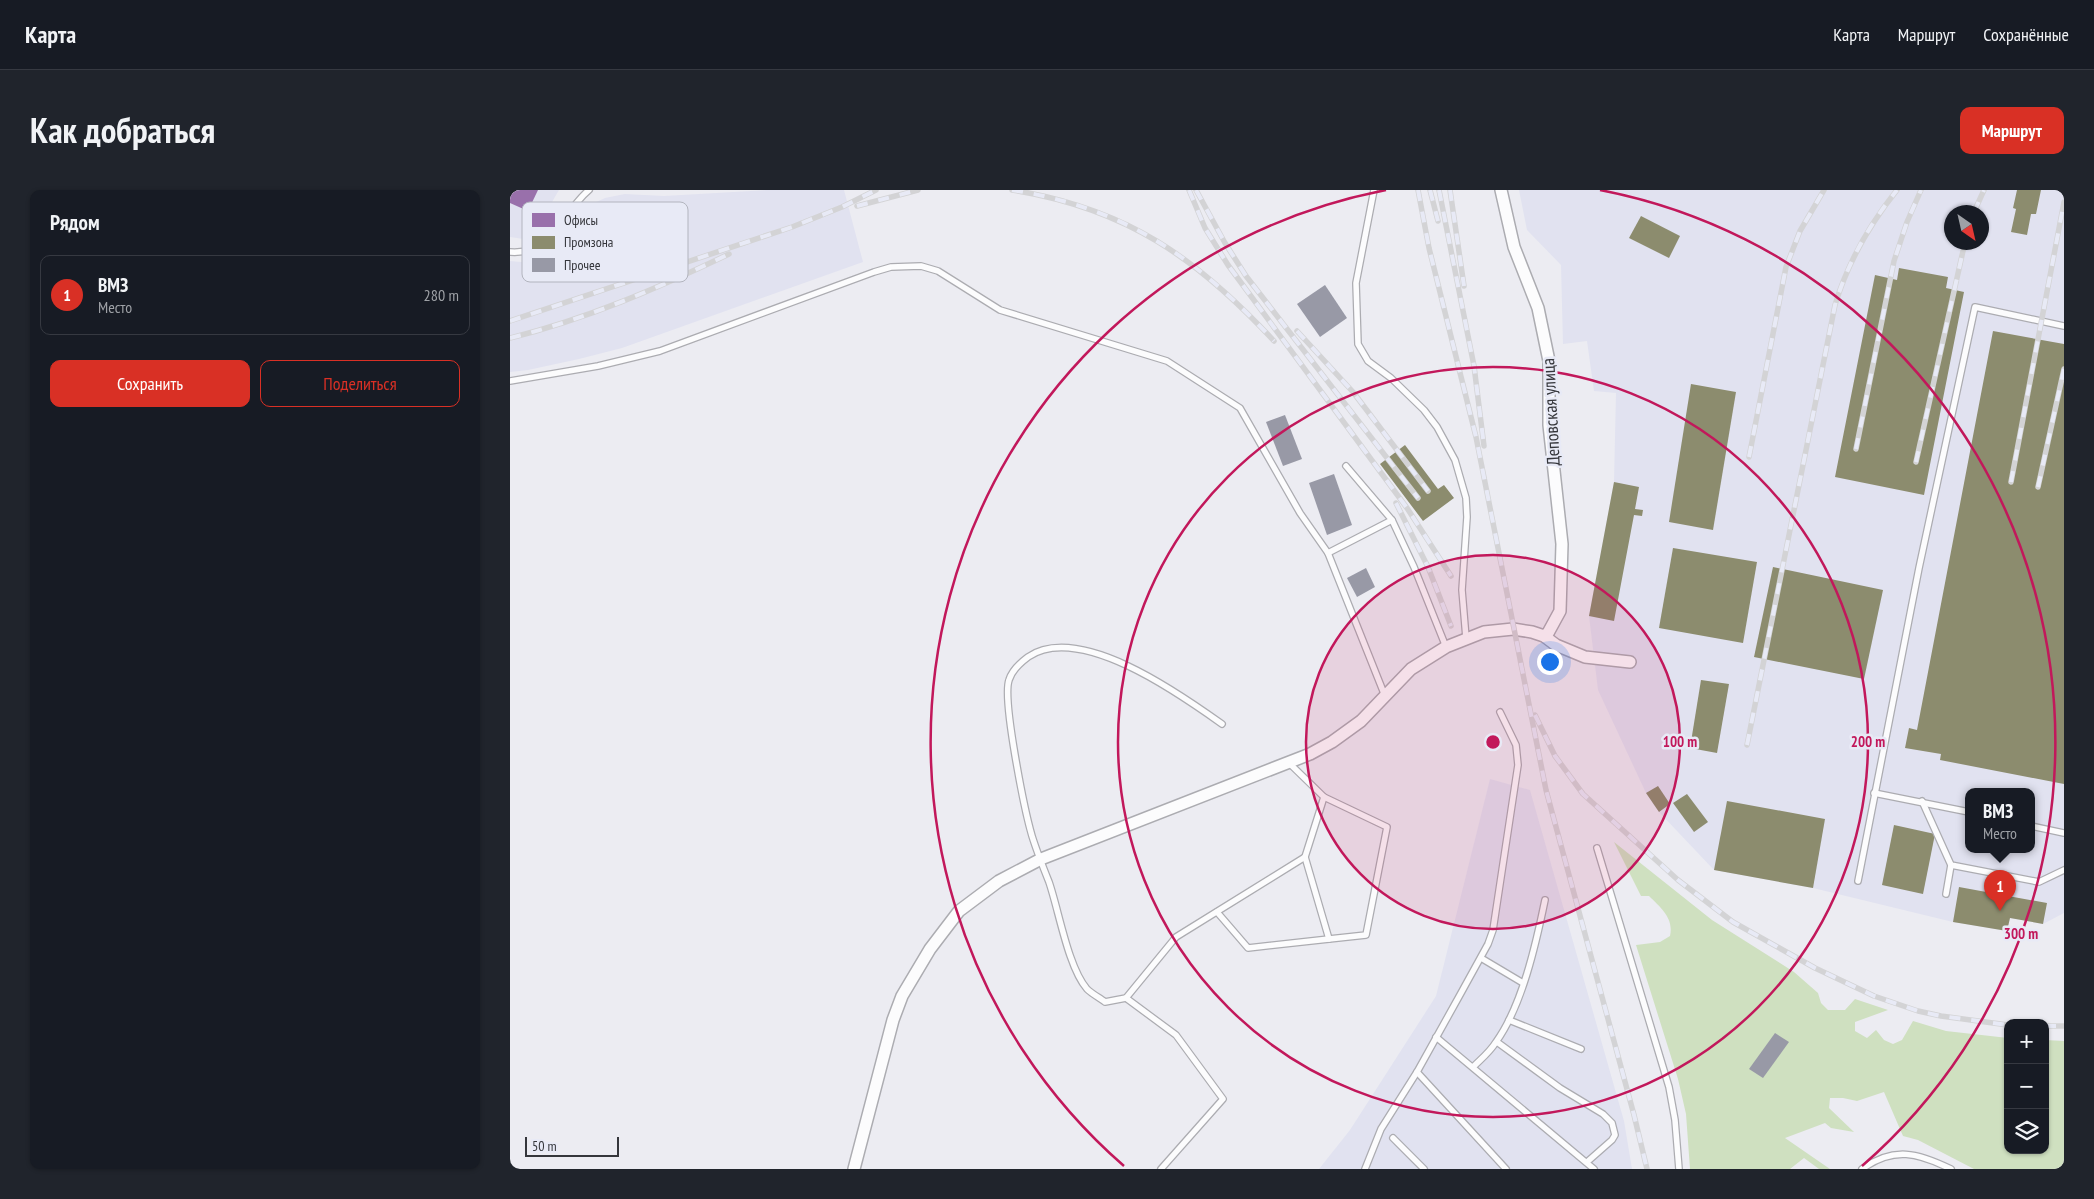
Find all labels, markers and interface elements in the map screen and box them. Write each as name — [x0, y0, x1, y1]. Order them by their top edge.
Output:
text: Карта — [25, 19, 76, 50]
text: Карта — [1833, 23, 1870, 46]
text: Маршрут — [1898, 23, 1955, 46]
text: Сохранённые — [1983, 23, 2069, 46]
text: Как добраться — [30, 107, 215, 153]
button: Маршрут — [1960, 107, 2064, 154]
legend — [522, 202, 688, 282]
north arrow — [1944, 205, 1989, 250]
text: Рядом — [50, 209, 100, 236]
text: Офисы — [564, 211, 598, 229]
text: Промзона — [564, 233, 613, 251]
text: Прочее — [564, 256, 601, 274]
text: ВМЗ — [98, 273, 128, 297]
text: 1 — [63, 285, 71, 305]
text: 280 m — [424, 285, 459, 305]
text: Место — [98, 297, 132, 317]
street label: Деповская улица — [1536, 358, 1565, 466]
button: Сохранить — [50, 360, 250, 407]
button: Поделиться — [260, 360, 460, 407]
your location — [1537, 649, 1563, 675]
text: 100 m — [1663, 732, 1697, 751]
text: 200 m — [1851, 732, 1885, 751]
centre of rings — [1484, 733, 1502, 751]
popup — [1965, 788, 2035, 853]
text: ВМЗ — [1983, 799, 2013, 823]
text: Место — [1983, 823, 2017, 843]
pin: 1 — [1984, 870, 2016, 911]
text: 300 m — [2004, 924, 2038, 943]
map controls — [2004, 1019, 2049, 1154]
button: + — [2004, 1019, 2049, 1064]
button: − — [2004, 1064, 2049, 1109]
button: layers — [2004, 1109, 2049, 1154]
scale bar — [525, 1134, 619, 1157]
text: 50 m — [532, 1137, 557, 1155]

